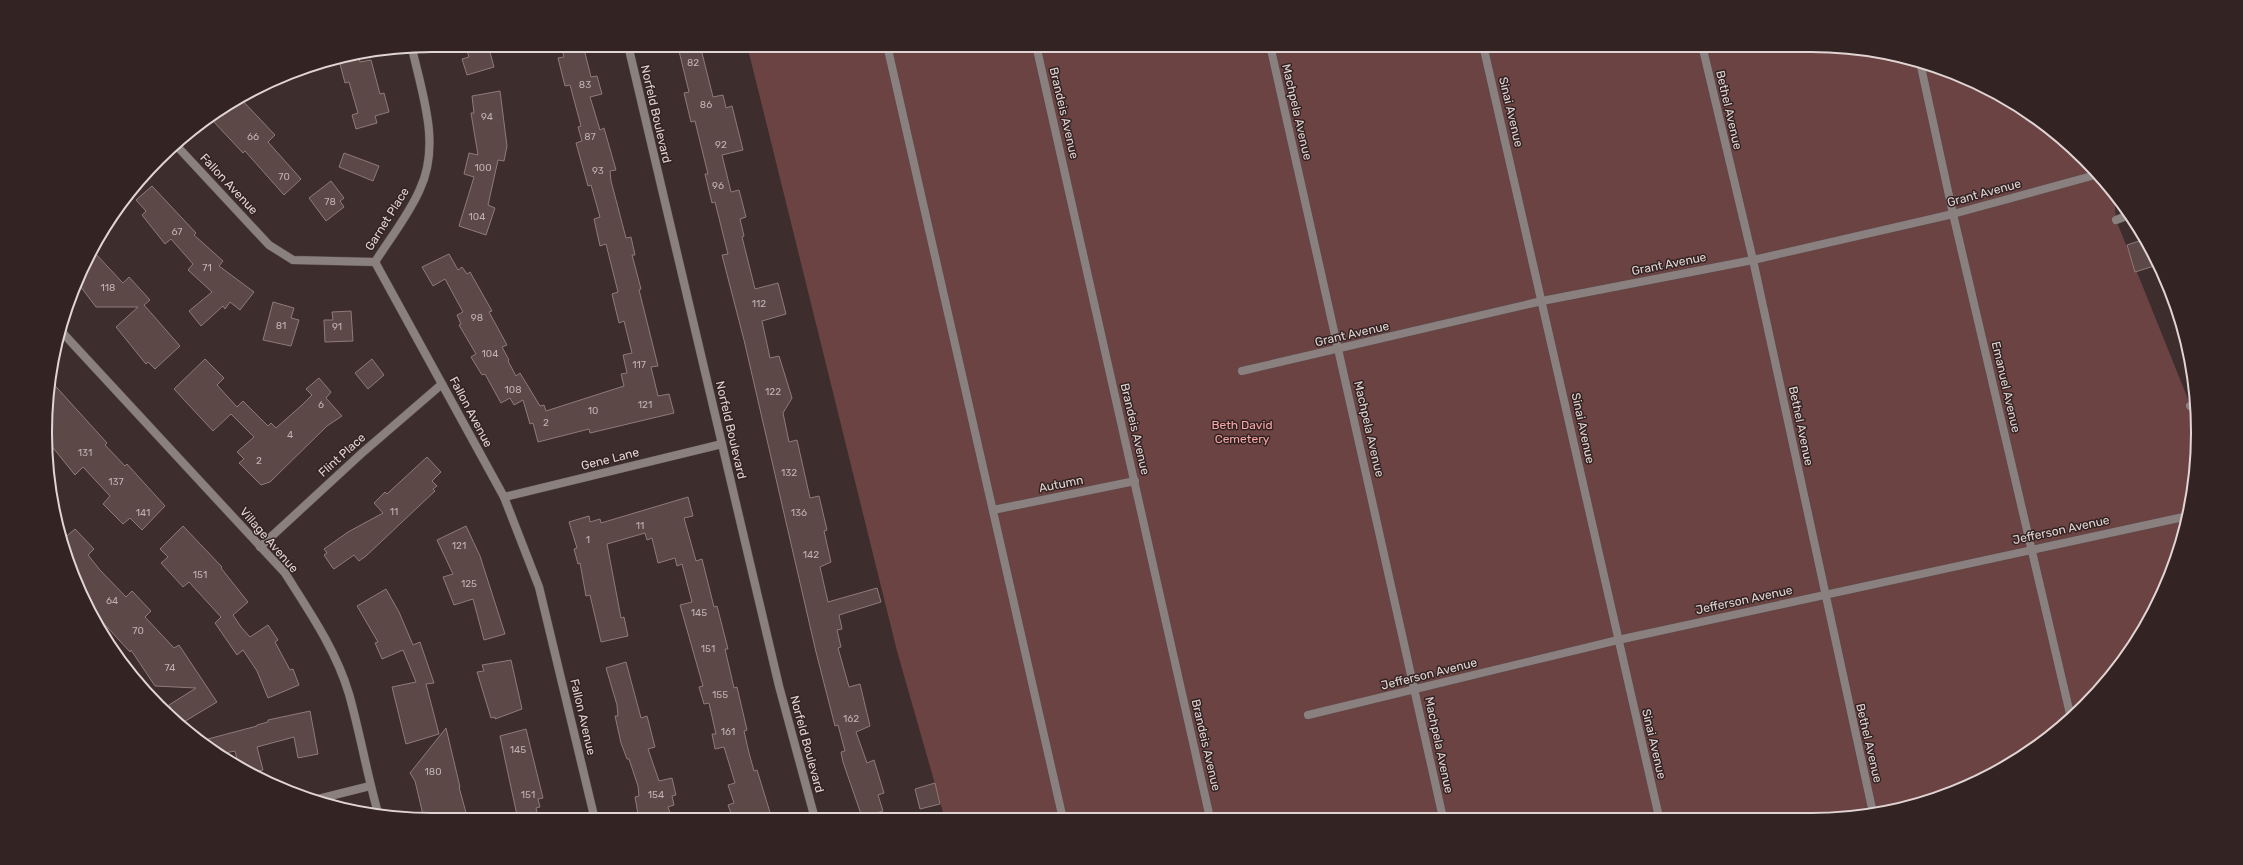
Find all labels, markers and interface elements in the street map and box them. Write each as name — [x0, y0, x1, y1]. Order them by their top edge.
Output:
house number: 82 — [687, 57, 699, 69]
street label: Machpela Avenue — [1279, 63, 1315, 162]
street label: Norfeld Boulevard — [638, 64, 674, 164]
street label: Brandeis Avenue — [1047, 66, 1081, 161]
street label: Bethel Avenue — [1713, 69, 1745, 151]
street label: Sinai Avenue — [1496, 75, 1526, 149]
house number: 83 — [579, 79, 591, 91]
house number: 86 — [700, 99, 712, 111]
house number: 94 — [481, 111, 493, 123]
house number: 66 — [247, 131, 259, 143]
house number: 87 — [584, 131, 596, 143]
house number: 92 — [715, 139, 727, 151]
street label: Fallon Avenue — [197, 151, 261, 217]
house number: 100 — [475, 162, 491, 174]
house number: 93 — [592, 165, 604, 177]
house number: 70 — [278, 171, 290, 183]
street label: Grant Avenue — [1946, 176, 2023, 210]
house number: 96 — [712, 180, 724, 192]
street label: Garnet Place — [362, 185, 412, 253]
house number: 78 — [324, 196, 336, 208]
house number: 104 — [469, 211, 485, 223]
house number: 67 — [172, 226, 182, 238]
street label: Grant Avenue — [1630, 250, 1708, 278]
house number: 71 — [202, 262, 212, 274]
house number: 118 — [101, 282, 115, 294]
house number: 112 — [752, 298, 766, 310]
house number: 98 — [471, 312, 483, 324]
street label: Grant Avenue — [1313, 319, 1391, 349]
house number: 81 — [276, 320, 286, 332]
house number: 91 — [332, 321, 342, 333]
street label: Emanuel Avenue — [1989, 340, 2023, 434]
house number: 104 — [482, 348, 498, 360]
house number: 117 — [632, 359, 646, 371]
street label: Fallon Avenue — [447, 374, 496, 450]
street label: Norfeld Boulevard — [713, 380, 749, 480]
street label: Machpela Avenue — [1351, 380, 1387, 479]
street label: Brandeis Avenue — [1118, 382, 1152, 477]
house number: 108 — [505, 384, 522, 396]
street label: Bethel Avenue — [1786, 385, 1816, 467]
house number: 122 — [765, 386, 781, 398]
street label: Sinai Avenue — [1569, 391, 1597, 465]
house number: 6 — [318, 399, 324, 411]
house number: 121 — [638, 399, 652, 411]
house number: 10 — [588, 405, 598, 417]
house number: 2 — [543, 417, 549, 429]
park label: Beth David Cemetery — [1211, 418, 1273, 446]
house number: 4 — [287, 429, 293, 441]
street label: Flint Place — [316, 430, 369, 480]
street label: Gene Lane — [580, 445, 641, 473]
house number: 131 — [78, 447, 92, 459]
house number: 2 — [256, 455, 262, 467]
house number: 132 — [781, 467, 797, 479]
street label: Autumn — [1038, 473, 1084, 495]
house number: 137 — [108, 476, 124, 488]
street label: Village Avenue — [237, 505, 301, 576]
house number: 11 — [390, 506, 398, 518]
house number: 141 — [136, 507, 150, 519]
house number: 136 — [791, 507, 807, 519]
street label: Jefferson Avenue — [2011, 513, 2111, 547]
house number: 11 — [636, 520, 644, 532]
house number: 1 — [586, 534, 590, 546]
house number: 121 — [452, 540, 466, 552]
house number: 142 — [803, 549, 819, 561]
house number: 151 — [193, 569, 207, 581]
house number: 125 — [461, 578, 477, 590]
street label: Jefferson Avenue — [1694, 583, 1794, 617]
house number: 64 — [106, 595, 118, 607]
house number: 145 — [691, 607, 707, 619]
house number: 70 — [132, 625, 144, 637]
house number: 151 — [701, 643, 715, 655]
street label: Jefferson Avenue — [1379, 655, 1479, 693]
house number: 74 — [165, 662, 176, 674]
street label: Fallon Avenue — [567, 677, 599, 757]
house number: 155 — [712, 689, 728, 701]
street label: Norfeld Boulevard — [787, 694, 827, 794]
street label: Machpela Avenue — [1422, 696, 1456, 795]
street label: Brandeis Avenue — [1189, 698, 1223, 793]
street label: Bethel Avenue — [1853, 702, 1885, 784]
street label: Sinai Avenue — [1639, 707, 1669, 781]
house number: 162 — [843, 713, 859, 725]
house number: 161 — [721, 726, 735, 738]
house number: 145 — [510, 744, 526, 756]
house number: 180 — [425, 766, 442, 778]
house number: 151 — [521, 789, 535, 801]
house number: 154 — [648, 789, 664, 801]

